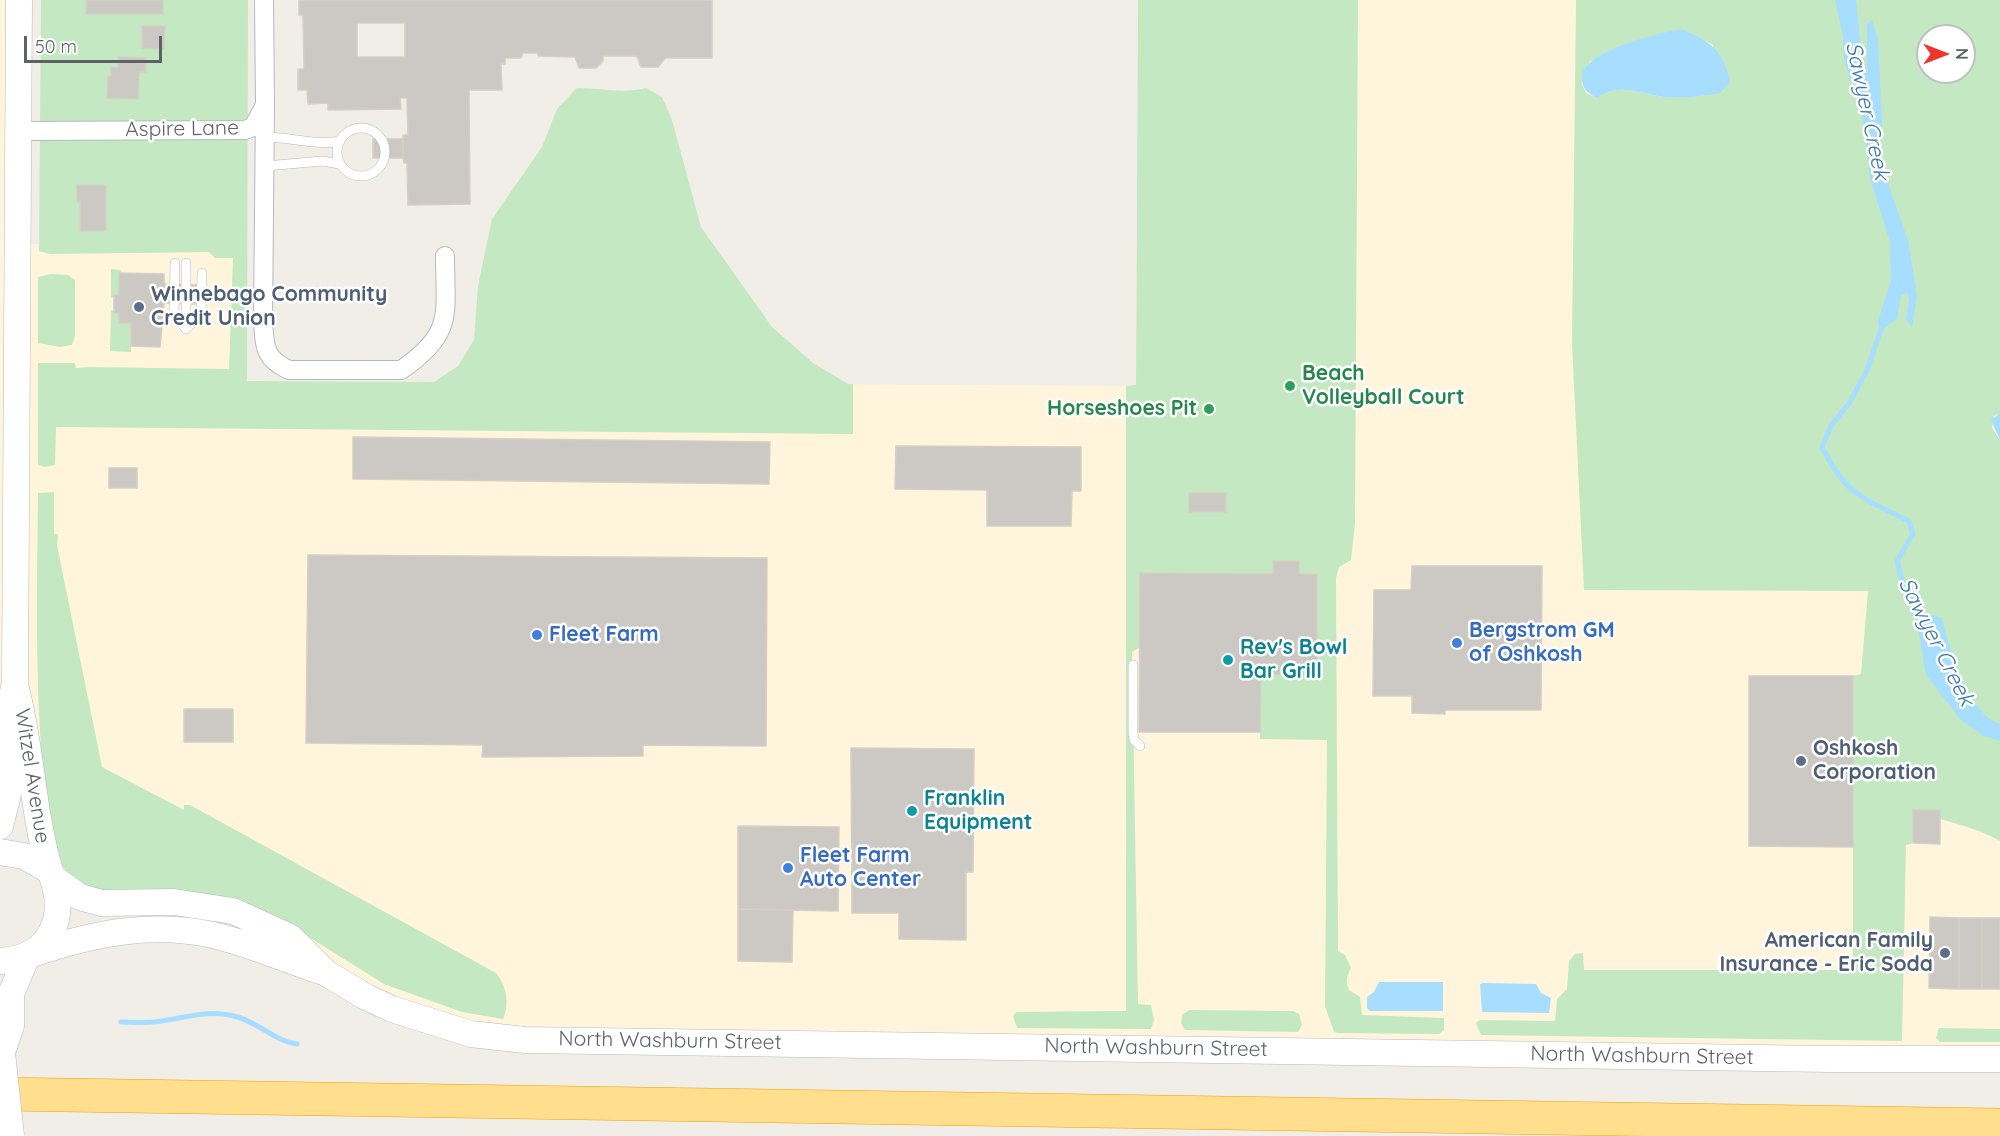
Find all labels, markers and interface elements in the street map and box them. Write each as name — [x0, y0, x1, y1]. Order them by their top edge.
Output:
scale bar — [27, 24, 165, 62]
north arrow — [1916, 24, 1976, 84]
text: 50 m — [35, 35, 77, 58]
water label: Sawyer Creek — [1839, 40, 1895, 182]
text: N — [1952, 48, 1972, 60]
street label: Aspire Lane — [125, 115, 239, 143]
place label: Winnebago Community Credit Union — [151, 282, 387, 332]
marker: Winnebago Community Credit Union — [132, 300, 146, 314]
place label: Beach Volleyball Court — [1302, 361, 1464, 411]
marker: Beach Volleyball Court — [1283, 379, 1297, 393]
place label: Horseshoes Pit — [1047, 396, 1197, 422]
marker: Horseshoes Pit — [1202, 402, 1216, 416]
water label: Sawyer Creek — [1892, 573, 1980, 711]
place label: Bergstrom GM of Oshkosh — [1469, 618, 1615, 668]
place label: Fleet Farm — [549, 622, 659, 648]
marker: Fleet Farm — [530, 628, 544, 642]
place label: Rev's Bowl Bar Grill — [1240, 635, 1347, 685]
marker: Bergstrom GM of Oshkosh — [1450, 636, 1464, 650]
marker: Rev's Bowl Bar Grill — [1221, 653, 1235, 667]
street label: Witzel Avenue — [9, 707, 55, 845]
place label: Oshkosh Corporation — [1813, 736, 1936, 786]
marker: Oshkosh Corporation — [1794, 754, 1808, 768]
place label: Franklin Equipment — [924, 786, 1032, 836]
marker: Franklin Equipment — [905, 804, 919, 818]
place label: Fleet Farm Auto Center — [800, 843, 921, 893]
marker: Fleet Farm Auto Center — [781, 861, 795, 875]
place label: American Family Insurance - Eric Soda — [1719, 928, 1933, 978]
marker: American Family Insurance - Eric Soda — [1938, 946, 1952, 960]
street label: North Washburn Street — [558, 1026, 782, 1056]
street label: North Washburn Street — [1044, 1033, 1268, 1063]
street label: North Washburn Street — [1530, 1041, 1754, 1071]

